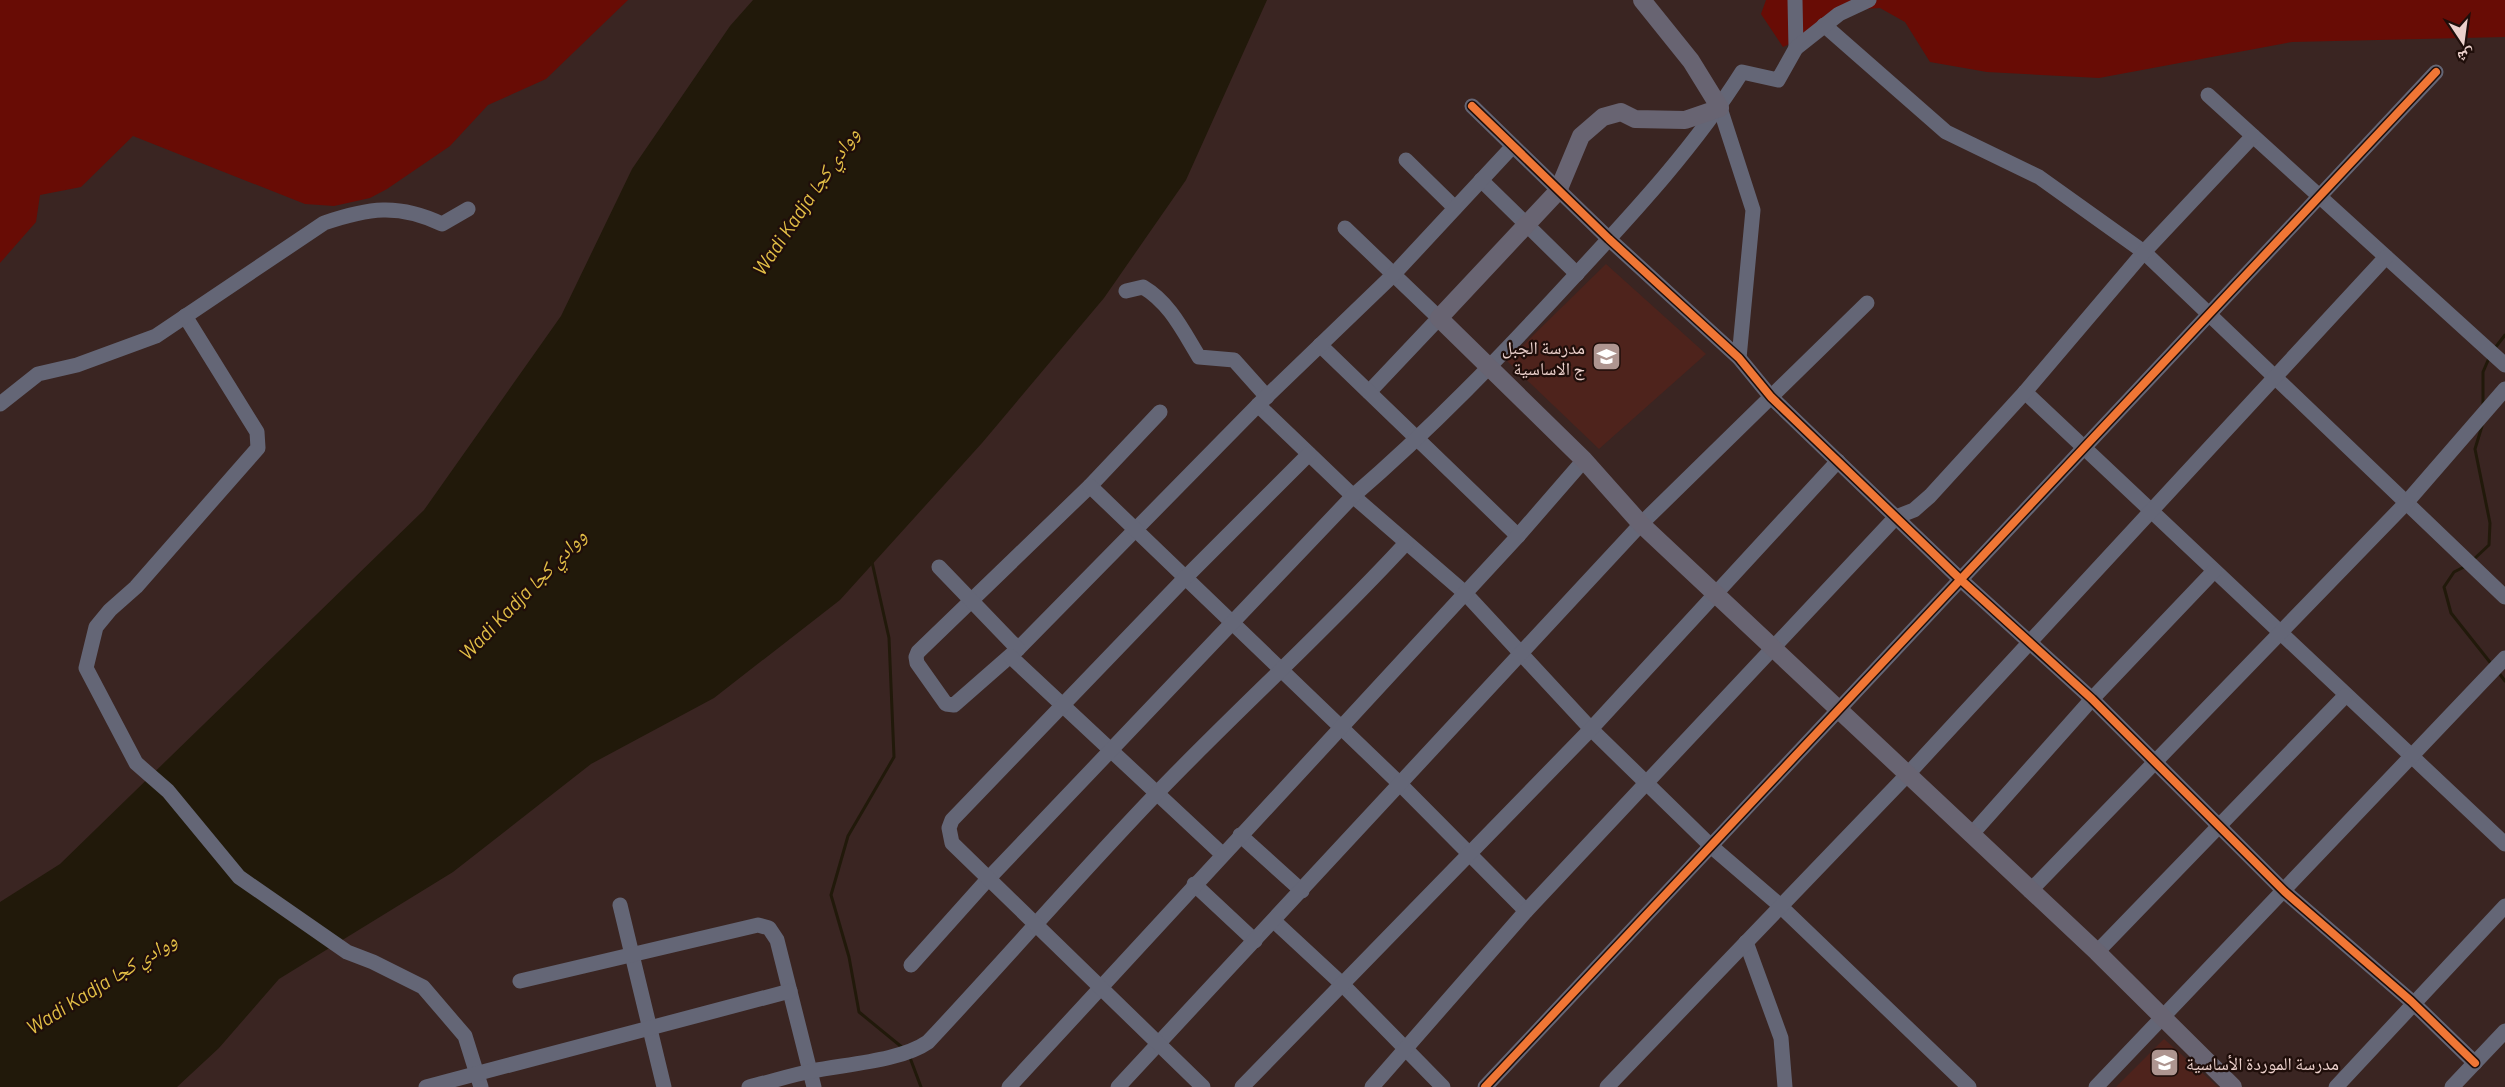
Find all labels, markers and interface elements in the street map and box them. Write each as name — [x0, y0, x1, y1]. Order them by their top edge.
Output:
north arrow — [2433, 12, 2493, 72]
text: ش — [2456, 45, 2477, 68]
water label: Wadi Kadja ووادي كجا — [747, 123, 867, 282]
place label: مدرسة الجبل ج الاساسية — [1502, 336, 1586, 381]
school or university icon: مدرسة الجبل ج الاساسية — [1590, 341, 1622, 373]
water label: Wadi Kadja ووادي كجا — [453, 523, 594, 668]
water label: Wadi Kadja ووادي كجا — [21, 927, 183, 1043]
school or university icon: مدرسة الموردة الأساسية — [2149, 1047, 2181, 1079]
place label: مدرسة الموردة الأساسية — [2186, 1052, 2339, 1074]

